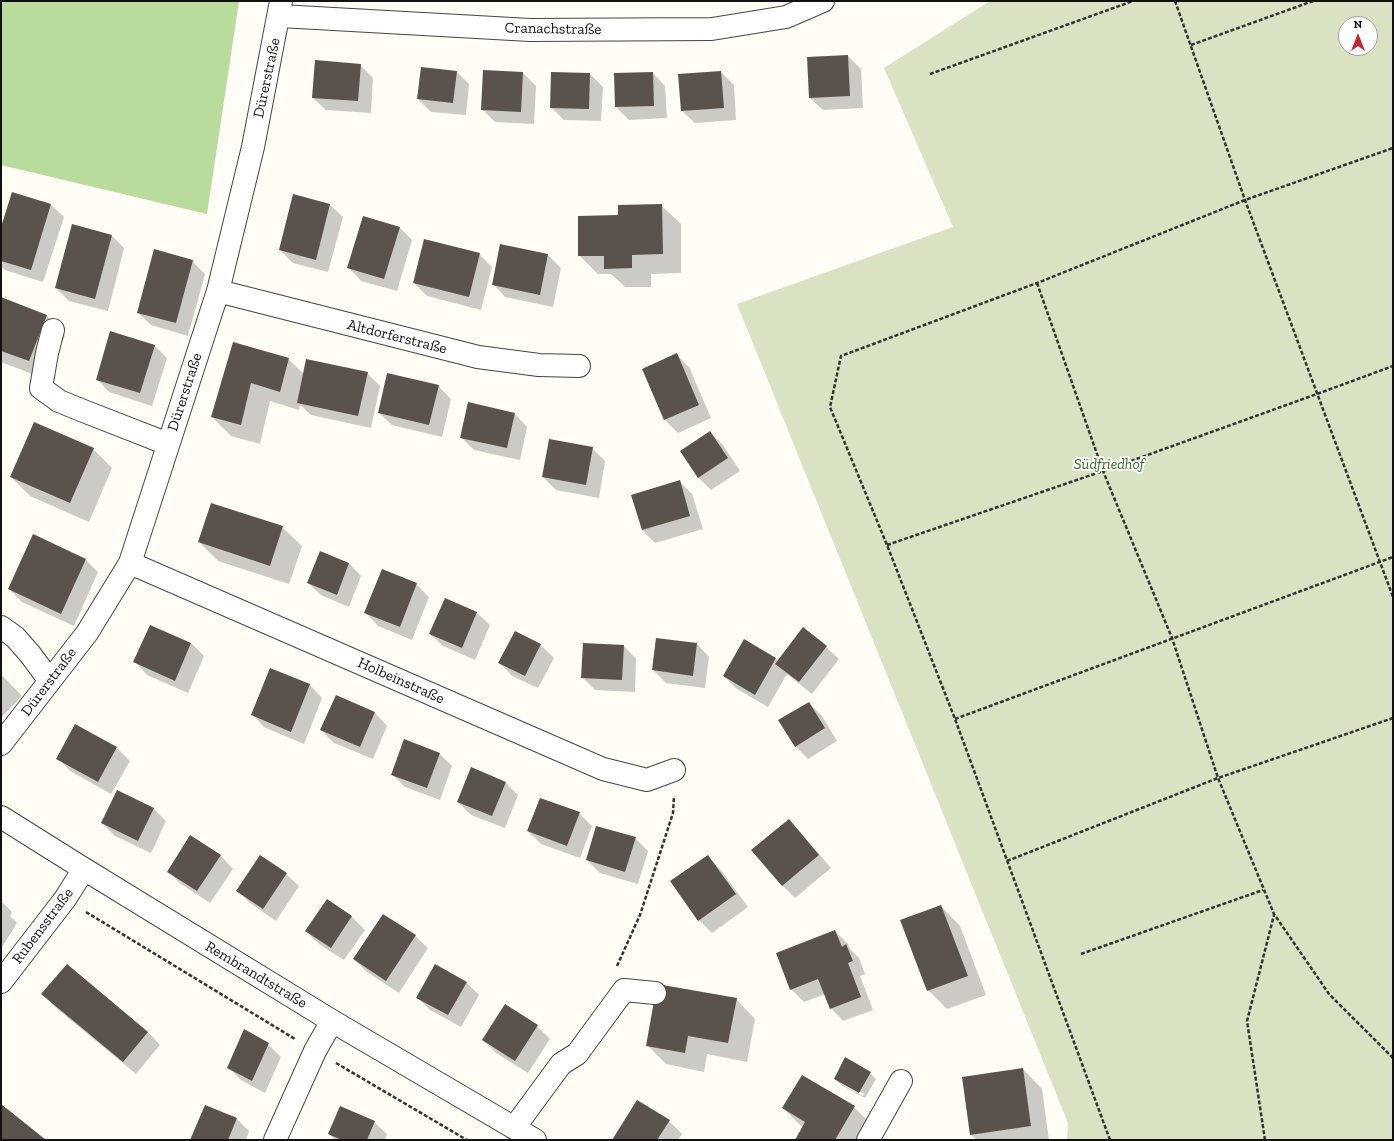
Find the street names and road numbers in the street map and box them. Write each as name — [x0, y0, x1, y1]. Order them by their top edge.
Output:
street label: Cranachstraße — [504, 19, 602, 39]
street label: Dürerstraße — [250, 36, 284, 120]
street label: Altdorferstraße — [345, 316, 449, 358]
street label: Dürerstraße — [164, 351, 206, 433]
street label: Dürerstraße — [17, 644, 81, 720]
street label: Holbeinstraße — [355, 654, 447, 708]
street label: Rubensstraße — [9, 884, 77, 968]
street label: Rembrandtstraße — [202, 938, 310, 1012]

